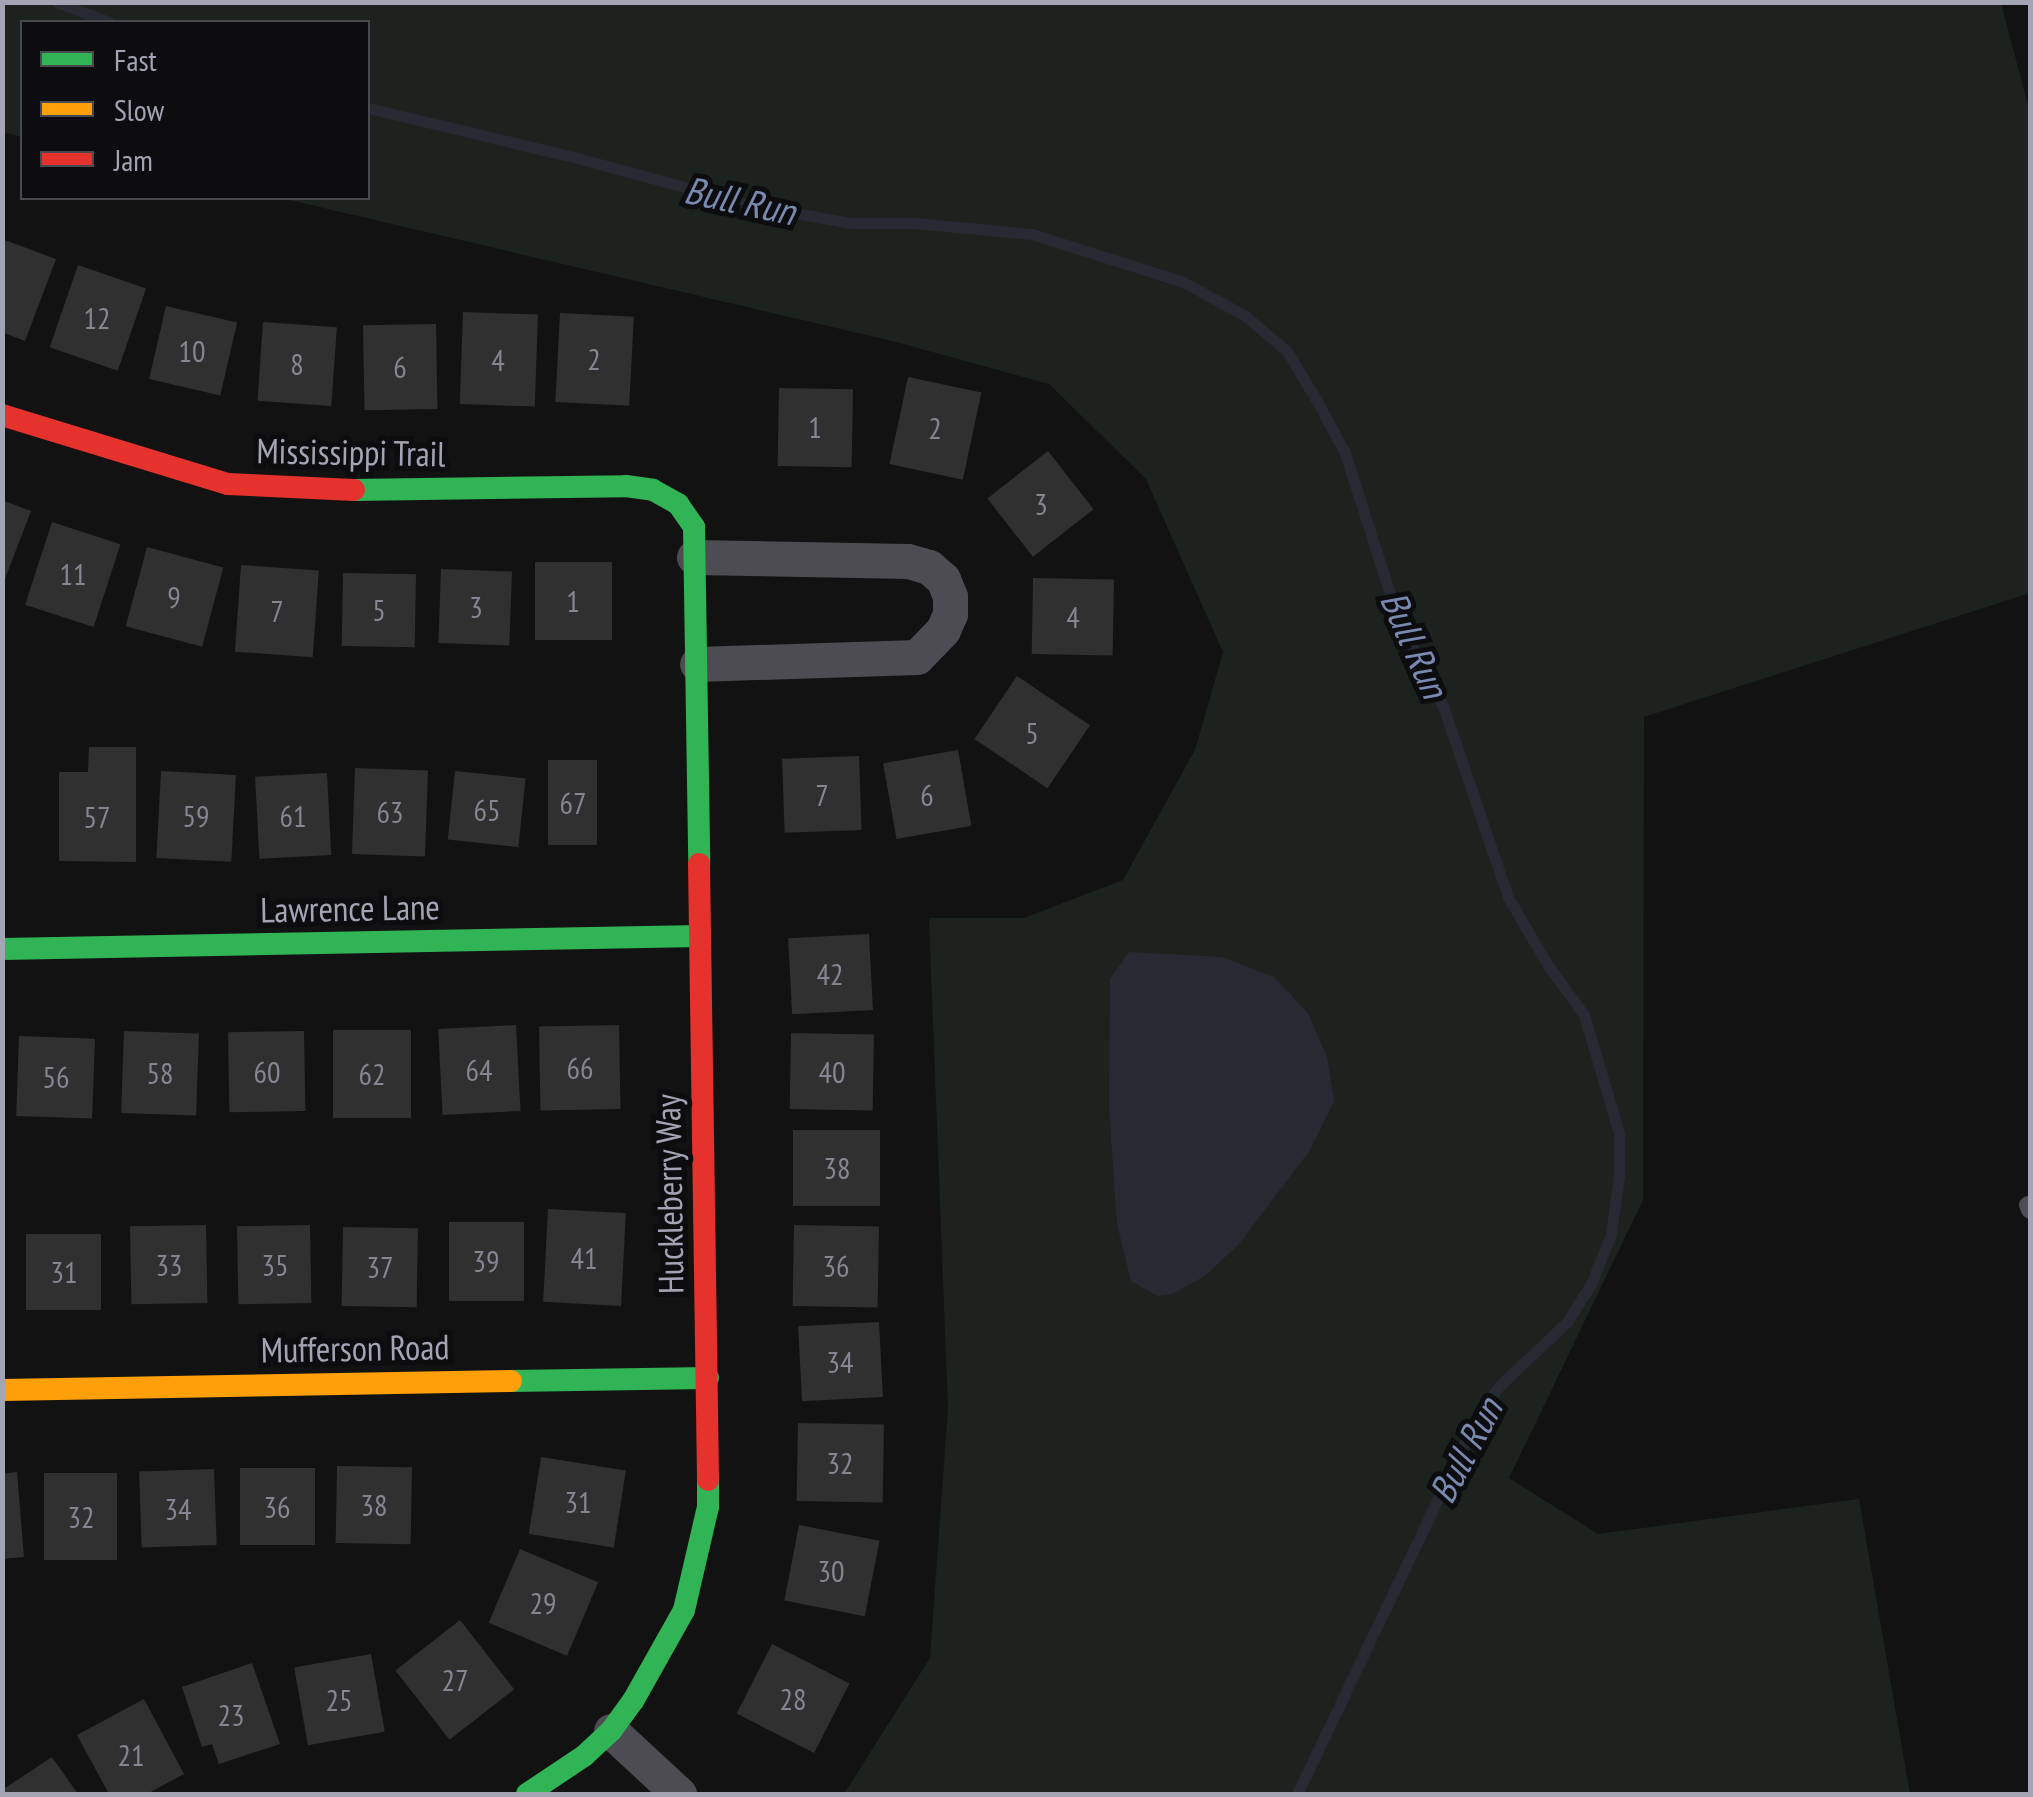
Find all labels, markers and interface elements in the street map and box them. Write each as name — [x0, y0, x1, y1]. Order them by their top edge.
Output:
legend — [20, 20, 370, 200]
text: Fast — [114, 40, 157, 79]
text: Slow — [114, 90, 164, 129]
text: Jam — [114, 140, 153, 179]
water label: Bull Run — [681, 166, 799, 234]
house number: 12 — [84, 300, 110, 336]
house number: 10 — [179, 333, 205, 369]
house number: 2 — [587, 341, 601, 377]
house number: 4 — [491, 342, 505, 378]
house number: 8 — [290, 346, 304, 382]
house number: 6 — [393, 349, 407, 385]
house number: 1 — [808, 409, 822, 445]
house number: 2 — [928, 410, 942, 446]
street label: Mississippi Trail — [256, 429, 446, 475]
house number: 3 — [1034, 486, 1048, 522]
house number: 11 — [60, 556, 86, 592]
house number: 9 — [167, 579, 181, 615]
house number: 1 — [566, 583, 580, 619]
water label: Bull Run — [1371, 584, 1459, 704]
house number: 3 — [469, 589, 483, 625]
house number: 5 — [372, 592, 386, 628]
house number: 7 — [270, 593, 284, 629]
house number: 4 — [1066, 599, 1080, 635]
house number: 5 — [1025, 715, 1039, 751]
house number: 7 — [815, 777, 829, 813]
house number: 6 — [920, 777, 934, 813]
house number: 67 — [560, 785, 586, 821]
house number: 65 — [474, 792, 500, 828]
house number: 63 — [377, 794, 403, 830]
house number: 59 — [183, 798, 209, 834]
house number: 61 — [280, 798, 306, 834]
house number: 57 — [84, 799, 110, 835]
street label: Lawrence Lane — [260, 885, 440, 931]
house number: 42 — [817, 956, 843, 992]
house number: 66 — [567, 1050, 593, 1086]
house number: 64 — [466, 1052, 492, 1088]
house number: 60 — [254, 1054, 280, 1090]
house number: 40 — [819, 1054, 845, 1090]
house number: 58 — [147, 1055, 173, 1091]
house number: 62 — [359, 1056, 385, 1092]
house number: 56 — [43, 1059, 69, 1095]
street label: Huckleberry Way — [646, 1093, 692, 1295]
house number: 38 — [824, 1150, 850, 1186]
house number: 41 — [571, 1240, 597, 1276]
house number: 39 — [473, 1243, 499, 1279]
house number: 33 — [156, 1247, 182, 1283]
house number: 35 — [262, 1247, 288, 1283]
house number: 36 — [823, 1248, 849, 1284]
house number: 37 — [367, 1249, 393, 1285]
house number: 31 — [51, 1254, 77, 1290]
street label: Mufferson Road — [260, 1325, 450, 1371]
house number: 34 — [827, 1344, 853, 1380]
water label: Bull Run — [1419, 1390, 1511, 1510]
house number: 32 — [827, 1445, 853, 1481]
house number: 31 — [565, 1484, 591, 1520]
house number: 38 — [361, 1487, 387, 1523]
house number: 36 — [264, 1489, 290, 1525]
house number: 34 — [165, 1491, 191, 1527]
house number: 32 — [68, 1499, 94, 1535]
house number: 30 — [818, 1553, 844, 1589]
house number: 29 — [530, 1585, 556, 1621]
house number: 27 — [442, 1662, 468, 1698]
house number: 28 — [780, 1681, 806, 1717]
house number: 25 — [326, 1682, 352, 1718]
house number: 23 — [218, 1697, 244, 1733]
house number: 21 — [118, 1737, 144, 1773]

